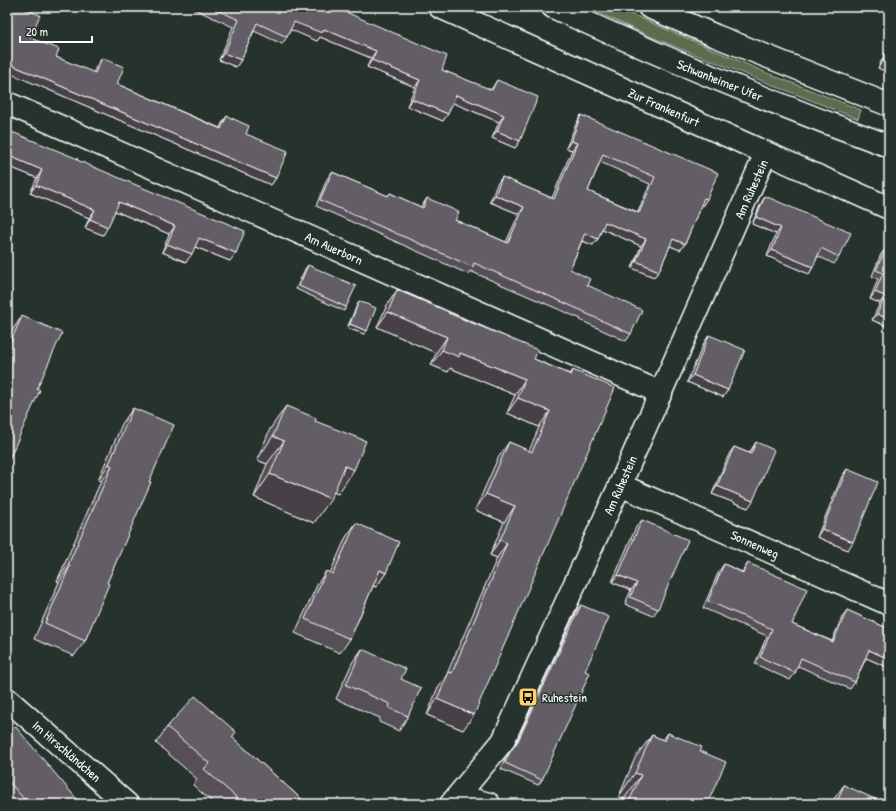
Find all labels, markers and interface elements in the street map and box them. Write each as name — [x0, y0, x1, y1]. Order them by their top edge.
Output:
scale bar — [20, 18, 92, 44]
text: 20 m — [26, 23, 48, 40]
street label: Schwanheimer Ufer — [674, 55, 766, 105]
street label: Zur Frankenfurt — [625, 83, 703, 131]
street label: Am Ruhestein — [730, 156, 772, 222]
street label: Am Auerborn — [302, 227, 366, 269]
street label: Am Ruhestein — [599, 452, 641, 518]
street label: Sonnenweg — [728, 525, 782, 563]
bus stop icon: Ruhestein — [517, 686, 539, 708]
place label: Ruhestein — [542, 688, 587, 706]
street label: Im Hirschländchen — [29, 716, 105, 786]

